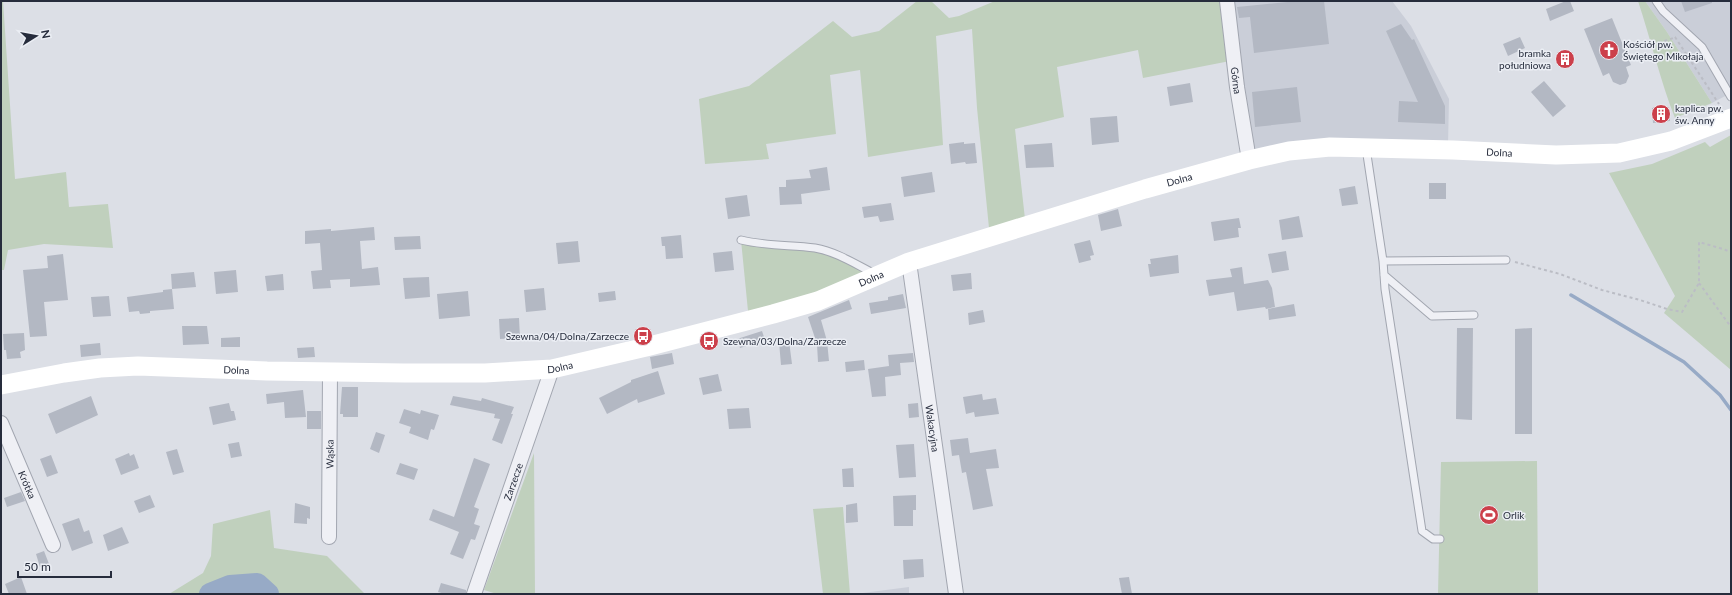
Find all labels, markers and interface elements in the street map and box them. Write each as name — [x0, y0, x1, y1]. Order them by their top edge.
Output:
north arrow — [16, 16, 56, 56]
text: N — [39, 29, 53, 39]
place label: Kościół pw. Świętego Mikołaja — [1623, 38, 1703, 62]
church icon: Kościół pw. Świętego Mikołaja — [1598, 39, 1620, 61]
place label: bramka południowa — [1499, 47, 1551, 71]
building icon: bramka południowa — [1554, 48, 1576, 70]
street label: Górna — [1229, 66, 1244, 95]
place label: kaplica pw. św. Anny — [1675, 102, 1723, 126]
building icon: kaplica pw. św. Anny — [1650, 103, 1672, 125]
street label: Dolna — [1486, 146, 1513, 159]
street label: Dolna — [1165, 170, 1194, 189]
street label: Dolna — [857, 268, 885, 289]
bus stop icon: Szewna/04/Dolna/Zarzecze — [632, 325, 654, 347]
place label: Szewna/04/Dolna/Zarzecze — [506, 330, 629, 342]
bus stop icon: Szewna/03/Dolna/Zarzecze — [698, 330, 720, 352]
place label: Szewna/03/Dolna/Zarzecze — [723, 335, 846, 347]
street label: Dolna — [547, 358, 574, 375]
street label: Dolna — [223, 363, 250, 376]
street label: Wakacyjna — [923, 404, 942, 453]
street label: Wąska — [323, 439, 336, 469]
street label: Zarzecze — [501, 461, 525, 502]
street label: Krótka — [16, 469, 39, 500]
sports icon: Orlik — [1478, 504, 1500, 526]
place label: Orlik — [1503, 509, 1525, 521]
scale bar — [18, 553, 111, 579]
text: 50 m — [24, 559, 51, 574]

